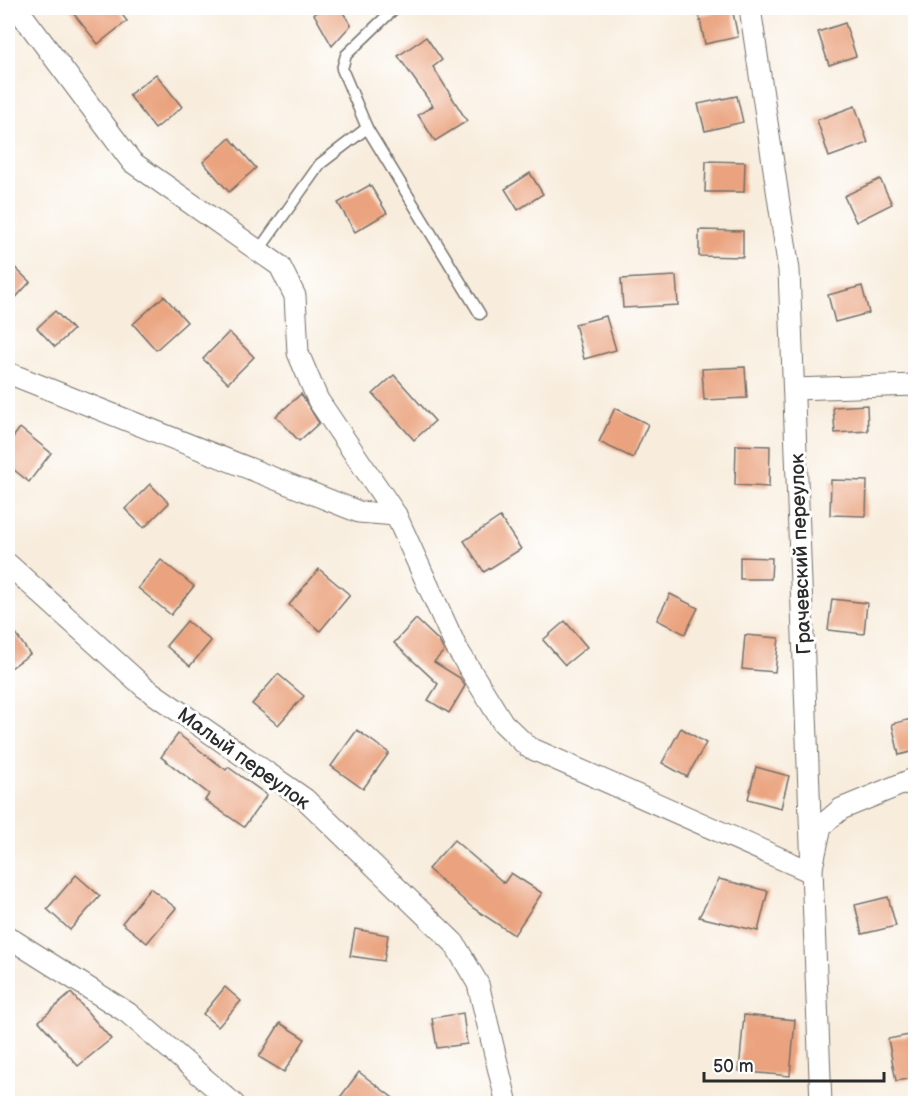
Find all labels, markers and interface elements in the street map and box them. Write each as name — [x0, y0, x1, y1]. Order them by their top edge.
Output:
street label: Грачевский переулок — [785, 453, 817, 655]
street label: Малый переулок — [172, 703, 315, 815]
scale bar — [704, 1045, 884, 1083]
text: 50 m — [713, 1056, 754, 1077]

